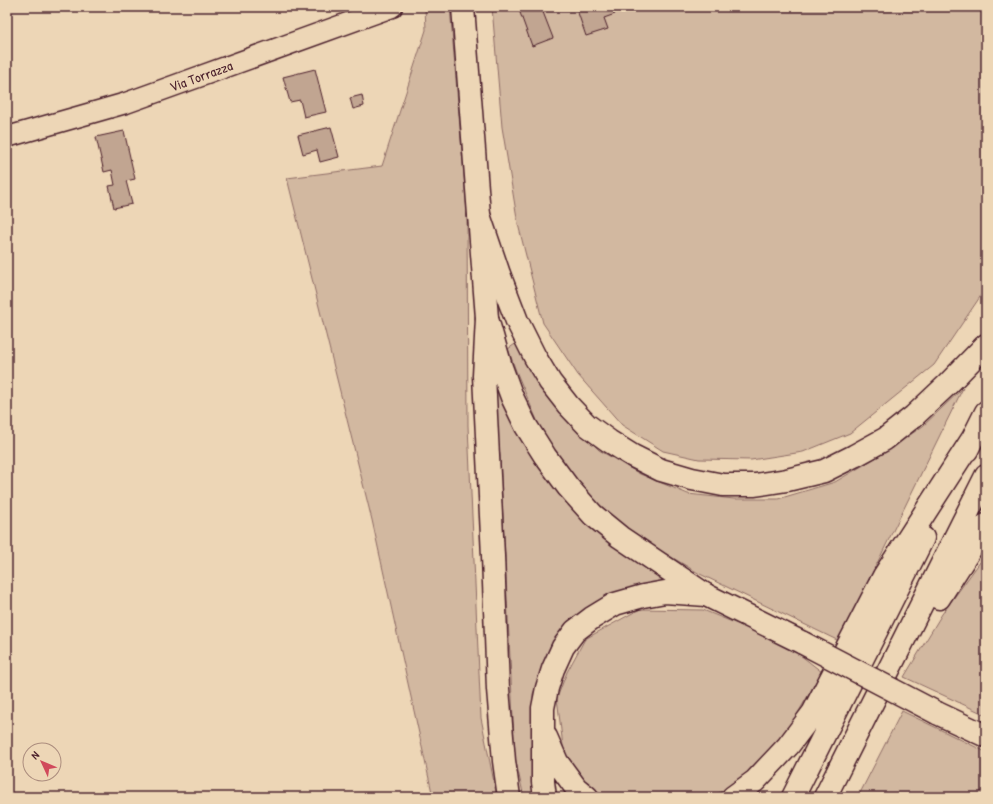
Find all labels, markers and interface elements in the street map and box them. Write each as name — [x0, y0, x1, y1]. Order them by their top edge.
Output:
street label: Via Torrazza — [167, 55, 235, 96]
north arrow — [22, 742, 62, 782]
text: N — [28, 748, 42, 762]

